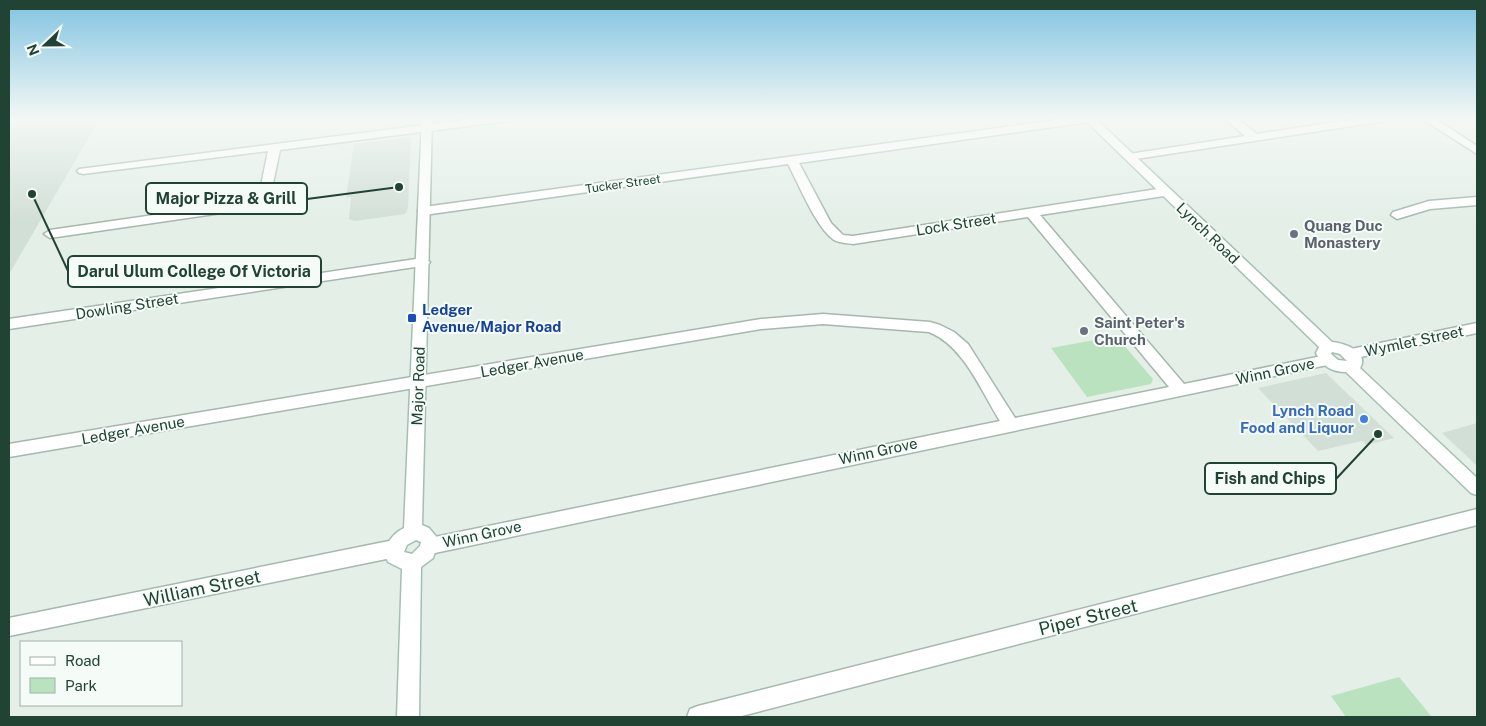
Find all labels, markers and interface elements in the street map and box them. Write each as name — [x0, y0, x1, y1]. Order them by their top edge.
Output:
north arrow — [20, 20, 70, 70]
text: N — [23, 42, 42, 58]
street label: Tucker Street — [585, 172, 662, 196]
callout: Major Pizza & Grill — [146, 183, 307, 214]
text: Major Pizza & Grill — [156, 189, 296, 208]
street label: Lynch Road — [1173, 199, 1243, 267]
street label: Lock Street — [915, 209, 997, 239]
place label: Quang Duc Monastery — [1304, 217, 1383, 251]
marker: Quang Duc Monastery — [1288, 228, 1300, 240]
callout: Darul Ulum College Of Victoria — [68, 256, 321, 287]
text: Darul Ulum College Of Victoria — [77, 262, 311, 281]
street label: Dowling Street — [74, 289, 180, 323]
place label: Ledger Avenue/Major Road — [422, 301, 561, 335]
marker: Ledger Avenue/Major Road — [406, 312, 418, 324]
place label: Saint Peter's Church — [1094, 314, 1185, 348]
street label: Wymlet Street — [1363, 322, 1465, 360]
marker: Saint Peter's Church — [1078, 325, 1090, 337]
street label: Major Road — [408, 346, 428, 426]
street label: Ledger Avenue — [479, 346, 585, 380]
street label: Winn Grove — [1234, 354, 1316, 388]
place label: Lynch Road Food and Liquor — [1240, 402, 1354, 436]
street label: Ledger Avenue — [80, 413, 186, 447]
marker: Lynch Road Food and Liquor — [1358, 413, 1370, 425]
street label: Winn Grove — [837, 434, 919, 468]
callout: Fish and Chips — [1205, 463, 1336, 494]
text: Fish and Chips — [1215, 469, 1325, 488]
street label: Winn Grove — [441, 517, 523, 551]
street label: William Street — [142, 565, 262, 611]
street label: Piper Street — [1036, 595, 1140, 639]
legend — [20, 641, 182, 706]
text: Road — [65, 652, 101, 669]
text: Park — [65, 677, 97, 694]

